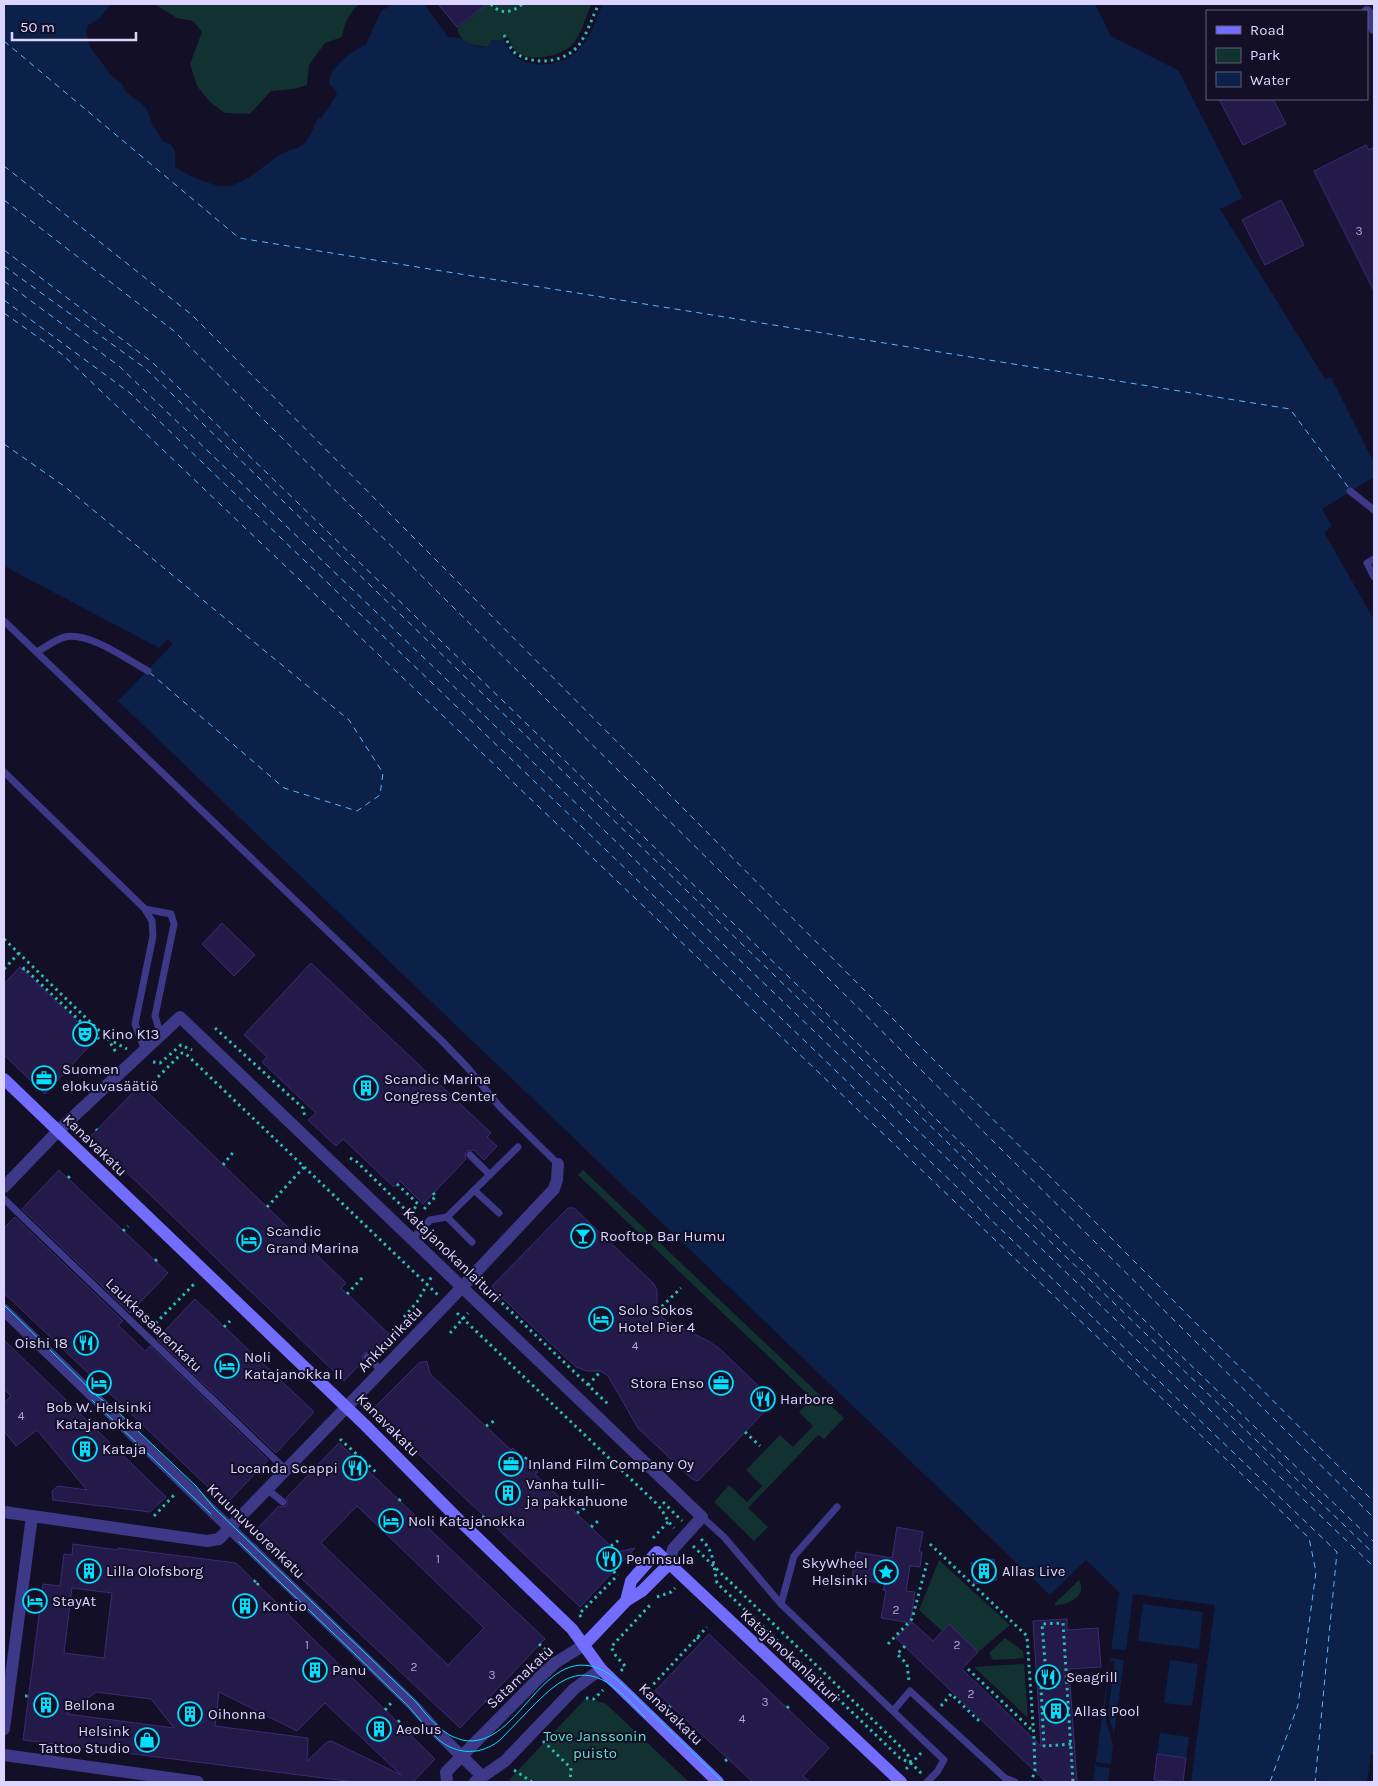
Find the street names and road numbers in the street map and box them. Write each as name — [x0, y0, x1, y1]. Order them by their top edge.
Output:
street label: Kanavakatu — [59, 1110, 131, 1180]
street label: Katajanokanlaituri — [399, 1204, 505, 1306]
street label: Laukkasaarenkatu — [102, 1274, 206, 1376]
street label: Ankkurikatu — [354, 1302, 426, 1376]
street label: Kanavakatu — [353, 1390, 423, 1460]
street label: Kruunuvuorenkatu — [203, 1480, 309, 1582]
street label: Katajanokanlaituri — [737, 1605, 843, 1707]
street label: Satamakatu — [483, 1641, 557, 1713]
street label: Kanavakatu — [635, 1679, 707, 1749]

